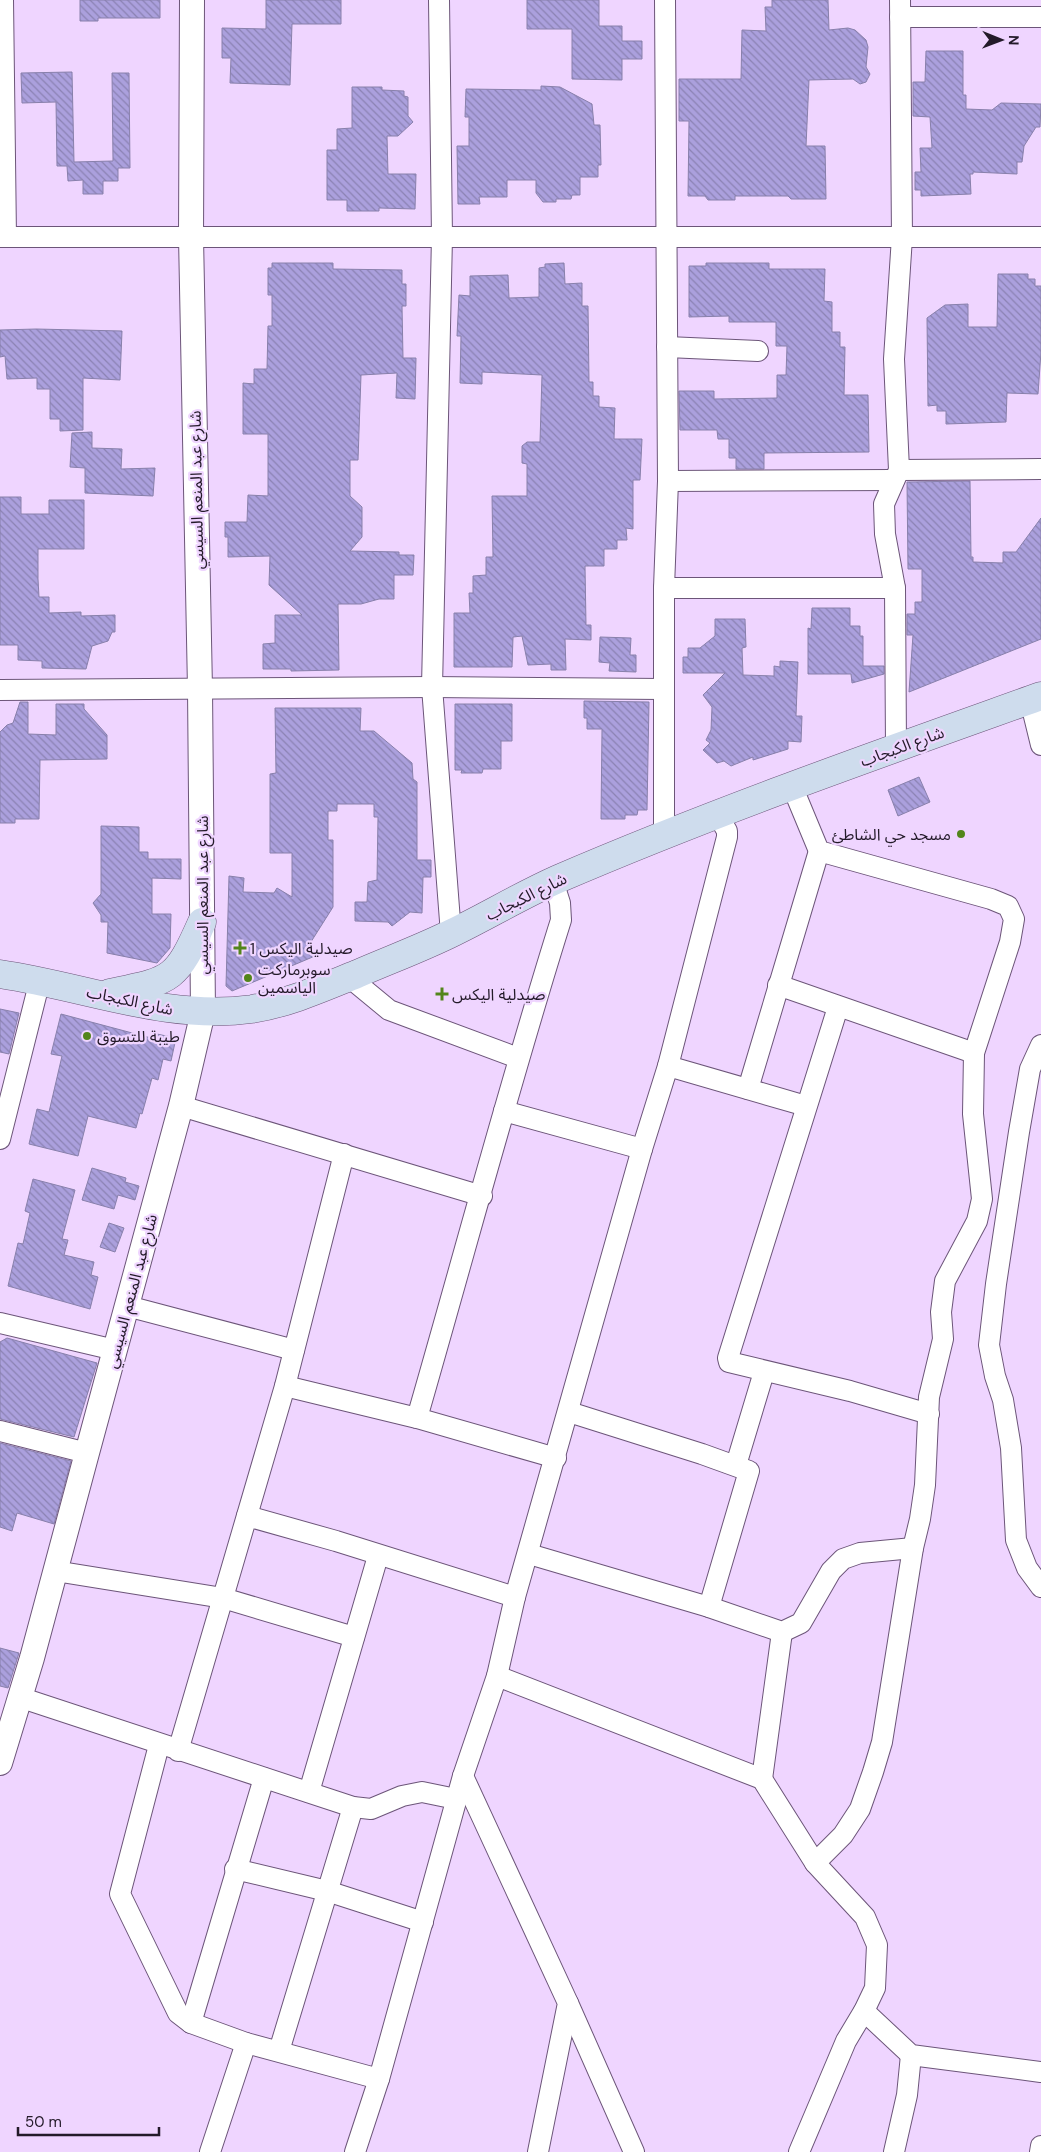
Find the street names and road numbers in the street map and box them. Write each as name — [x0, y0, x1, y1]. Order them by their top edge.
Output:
street label: شارع عبد المنعم السيسي — [185, 410, 210, 570]
street label: شارع الكبجاب — [857, 722, 948, 773]
street label: شارع عبد المنعم السيسي — [192, 816, 215, 974]
street label: شارع الكبجاب — [482, 868, 571, 927]
street label: شارع الكبجاب — [84, 981, 175, 1022]
street label: شارع عبد المنعم السيسي — [101, 1212, 164, 1371]

